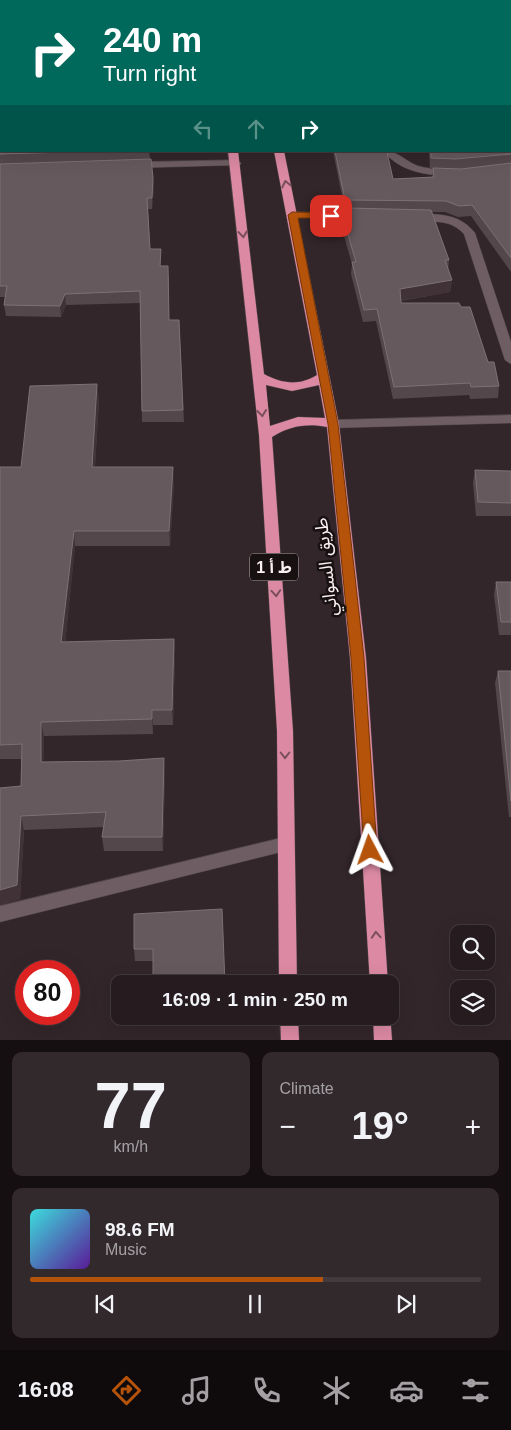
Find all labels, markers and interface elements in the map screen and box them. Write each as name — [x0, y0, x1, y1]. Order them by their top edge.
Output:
icon: right — [20, 20, 85, 85]
text: 240 m — [103, 20, 202, 59]
text: Turn right — [103, 61, 196, 86]
icon: left — [189, 115, 217, 143]
icon: ahead — [242, 115, 270, 143]
icon: right — [295, 115, 323, 143]
one-way arrow — [281, 180, 292, 189]
pin — [310, 195, 352, 237]
icon: arrive — [317, 202, 345, 230]
one-way arrow — [237, 231, 248, 239]
one-way arrow — [256, 410, 267, 418]
street label: طريق السواني — [311, 516, 344, 617]
road number: ط أ 1 — [250, 554, 298, 580]
one-way arrow — [270, 589, 281, 597]
one-way arrow — [280, 752, 290, 759]
position arrow — [343, 823, 395, 875]
map controls — [450, 925, 495, 1025]
button: search — [450, 925, 495, 970]
one-way arrow — [371, 931, 382, 939]
speed limit sign: 80 — [15, 960, 80, 1025]
button: layers — [450, 980, 495, 1025]
text: 16:09 · 1 min · 250 m — [162, 989, 348, 1010]
text: 77 — [95, 1069, 167, 1142]
text: Climate — [280, 1080, 334, 1097]
text: 19° — [352, 1105, 409, 1147]
text: − — [280, 1111, 296, 1142]
text: + — [465, 1111, 481, 1142]
text: km/h — [113, 1138, 148, 1155]
text: 98.6 FM — [105, 1219, 175, 1240]
text: Music — [105, 1241, 147, 1258]
icon: previous — [91, 1290, 119, 1318]
icon: pause — [241, 1290, 269, 1318]
icon: next — [392, 1290, 420, 1318]
icon: directions — [109, 1373, 144, 1408]
icon: music — [179, 1373, 214, 1408]
icon: phone — [249, 1373, 284, 1408]
icon: climate — [319, 1373, 354, 1408]
icon: car — [389, 1373, 424, 1408]
icon: filters — [458, 1373, 493, 1408]
text: 16:08 — [17, 1377, 74, 1402]

